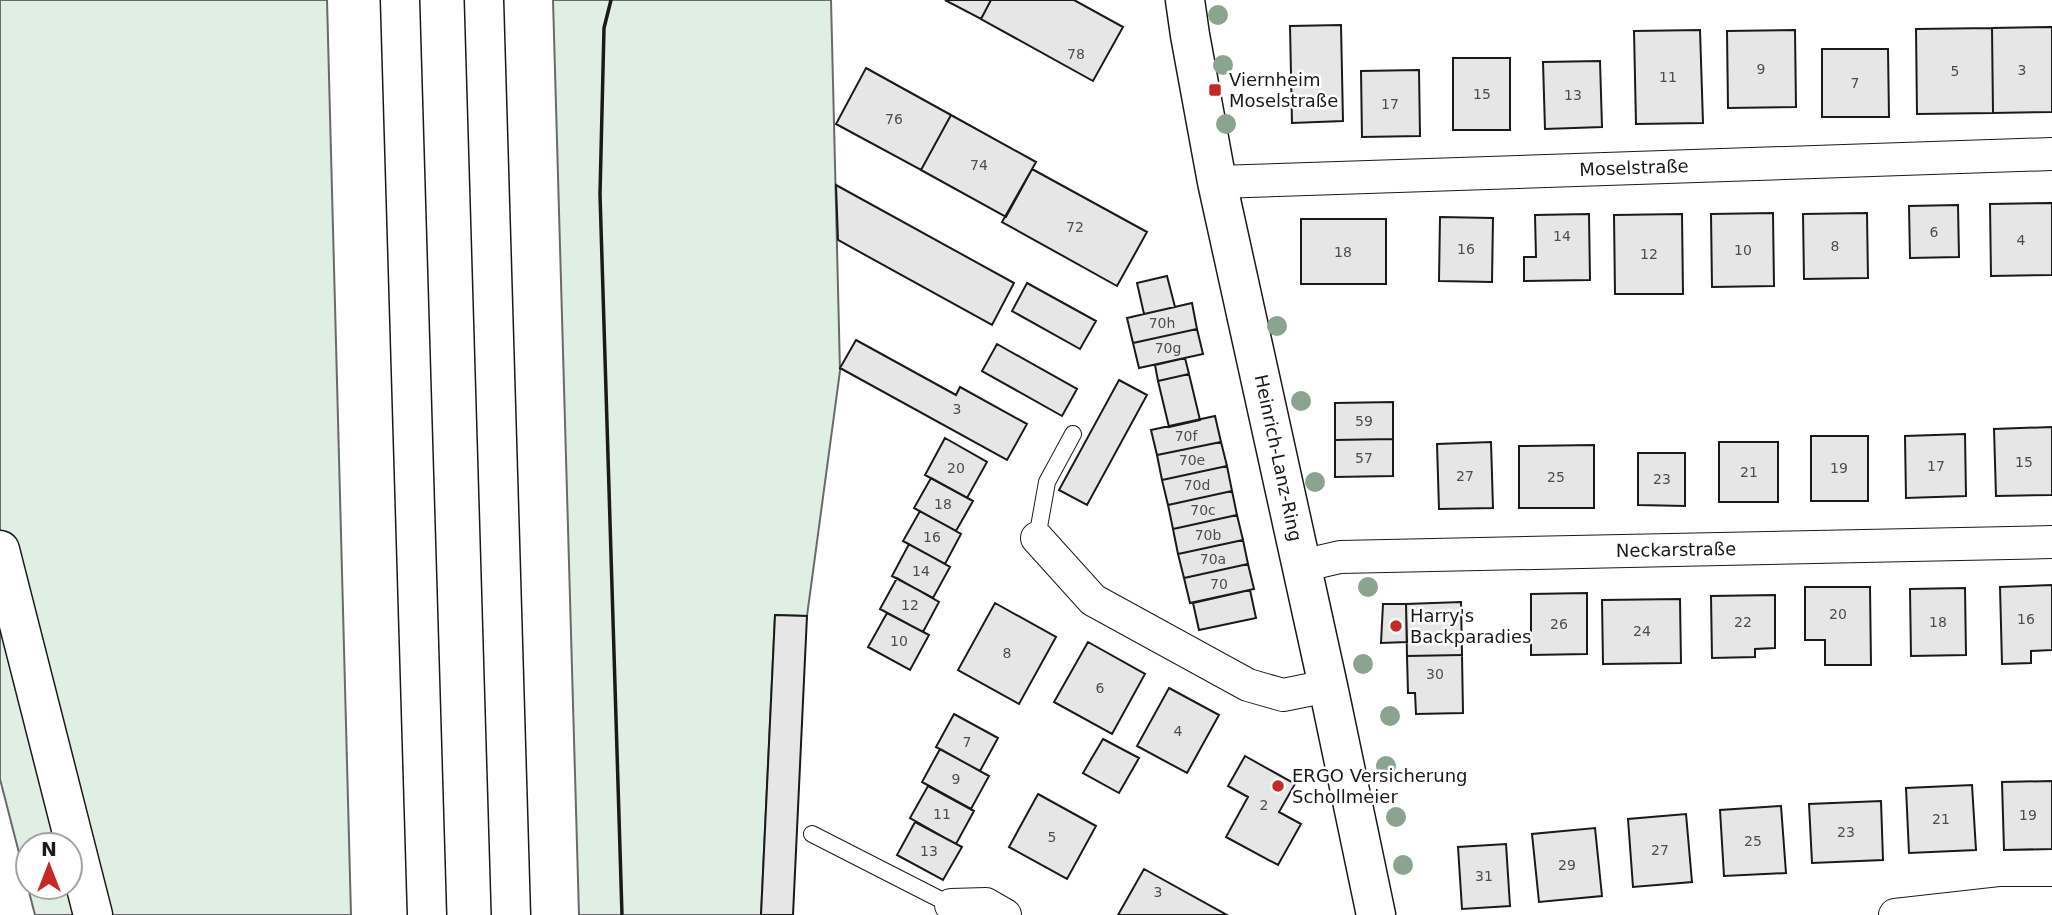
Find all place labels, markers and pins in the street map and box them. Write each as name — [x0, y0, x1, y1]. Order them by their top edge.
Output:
place label: Viernheim Moselstraße — [1229, 69, 1338, 111]
marker: Viernheim Moselstraße — [1207, 82, 1223, 98]
place label: Harry's Backparadies — [1410, 605, 1531, 647]
marker: Harry's Backparadies — [1388, 618, 1404, 634]
place label: ERGO Versicherung Schollmeier — [1292, 765, 1468, 807]
marker: ERGO Versicherung Schollmeier — [1270, 778, 1286, 794]

